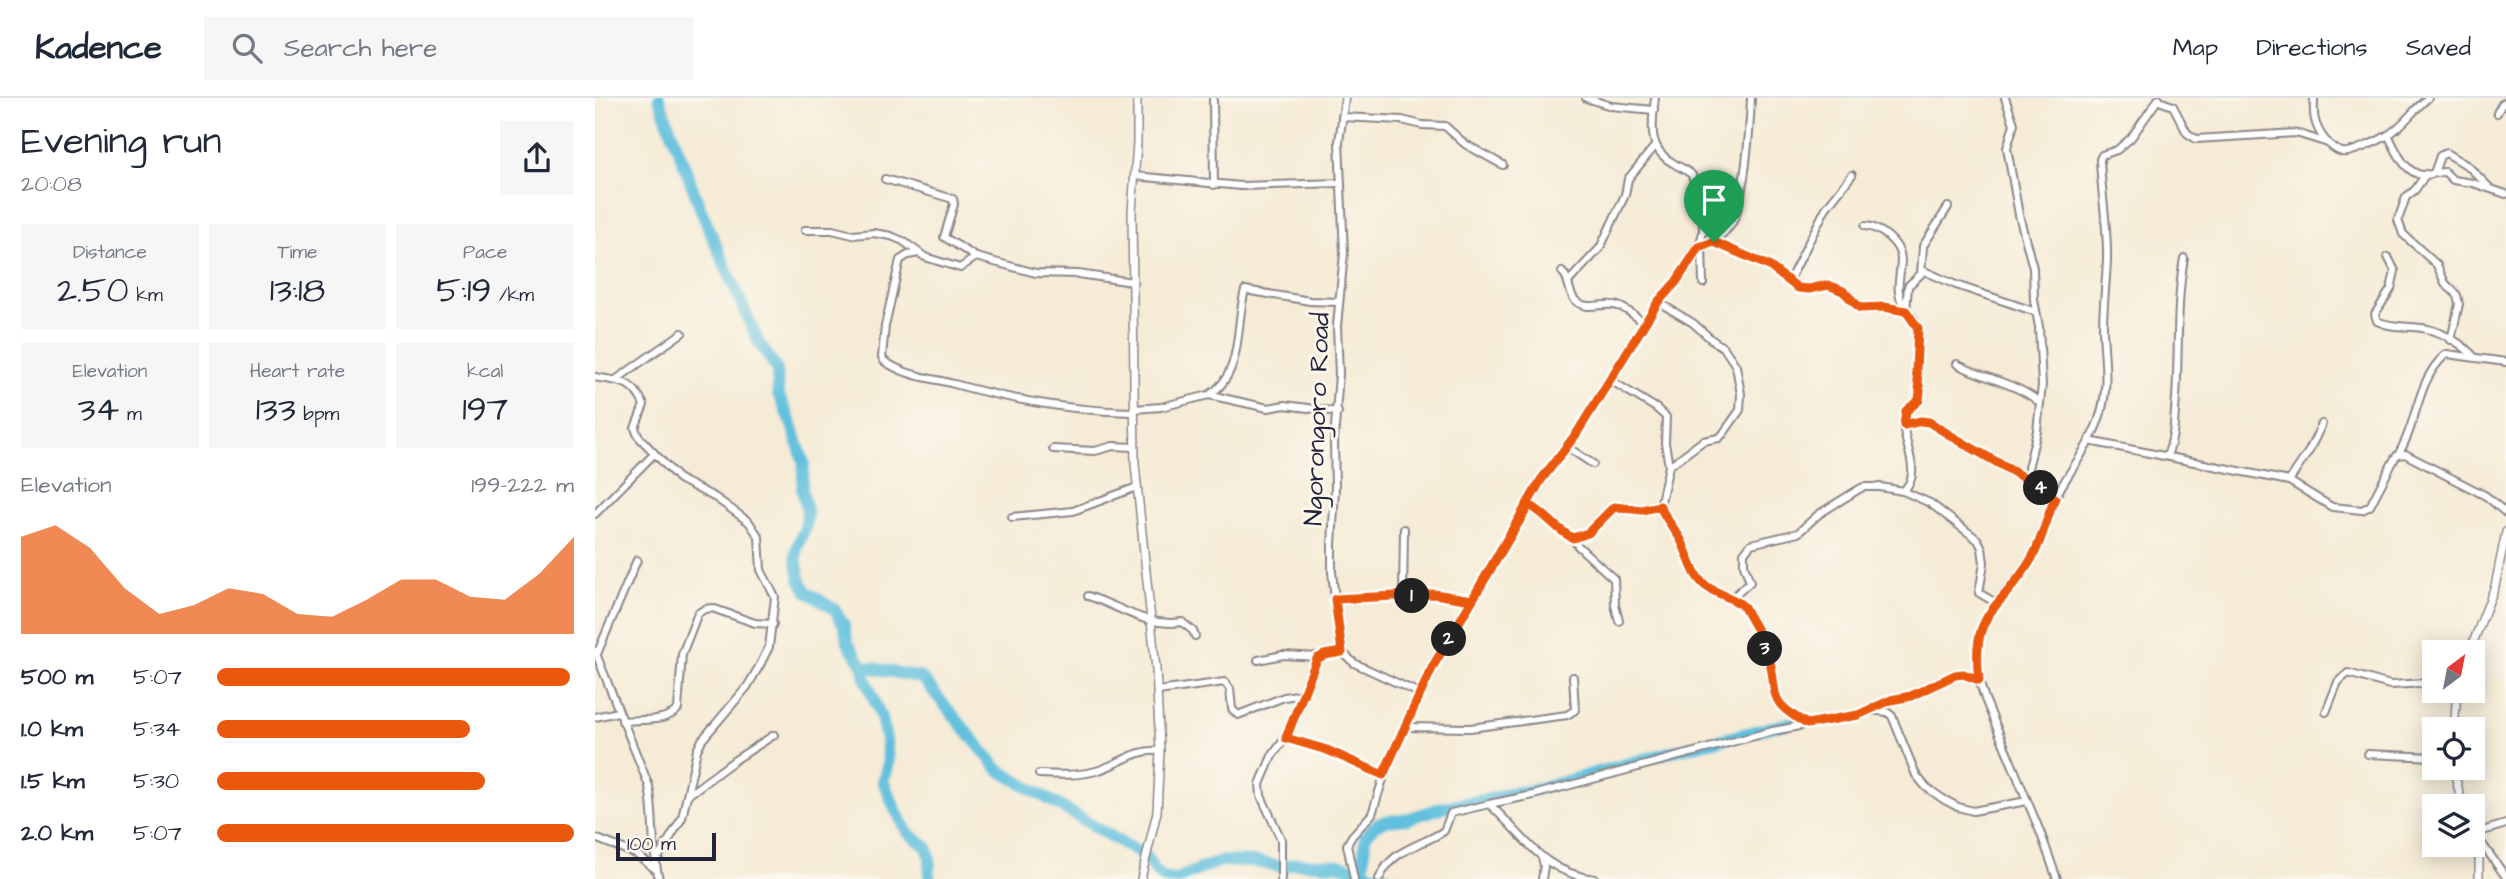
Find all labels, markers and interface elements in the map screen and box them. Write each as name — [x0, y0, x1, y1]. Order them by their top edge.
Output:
search box — [204, 17, 694, 80]
text: Kadence — [35, 25, 162, 71]
icon: search — [228, 29, 266, 67]
text: Search here — [284, 30, 437, 66]
text: Map — [2173, 31, 2218, 65]
text: Directions — [2256, 31, 2368, 65]
text: Saved — [2406, 31, 2471, 65]
text: Evening run — [21, 116, 222, 168]
button: share — [500, 121, 574, 195]
text: 20:08 — [21, 168, 82, 200]
pin — [1684, 170, 1744, 242]
icon: arrive — [1695, 181, 1733, 219]
text: Distance — [73, 239, 147, 266]
text: Time — [278, 239, 317, 266]
text: Pace — [463, 239, 507, 266]
text: 2.50 — [57, 266, 129, 315]
text: 13:18 — [270, 266, 325, 315]
text: 5:19 — [436, 266, 491, 315]
text: km — [129, 282, 163, 309]
text: /km — [491, 282, 534, 309]
street label: Ngorongoro Road — [1295, 312, 1341, 526]
text: Elevation — [72, 358, 147, 385]
text: Heart rate — [250, 358, 345, 385]
text: kcal — [467, 358, 503, 385]
text: 34 — [78, 385, 119, 434]
text: 133 — [256, 385, 296, 434]
text: 197 — [462, 385, 508, 434]
text: m — [119, 401, 142, 428]
text: bpm — [296, 401, 339, 428]
text: Elevation — [21, 469, 112, 501]
text: 199–222 m — [471, 469, 574, 501]
pin: 4 — [2023, 470, 2059, 506]
text: 4 — [2034, 474, 2047, 501]
pin: 1 — [1395, 578, 1429, 614]
text: 1 — [1410, 582, 1413, 609]
pin: 2 — [1431, 622, 1467, 656]
text: 2 — [1443, 625, 1454, 652]
pin: 3 — [1747, 632, 1783, 666]
text: 3 — [1760, 635, 1769, 662]
north arrow — [2422, 640, 2485, 704]
map controls — [2422, 640, 2485, 857]
text: 500 m — [21, 661, 93, 693]
text: 5:07 — [133, 661, 182, 693]
text: 1.0 km — [21, 713, 83, 745]
text: 5:34 — [133, 713, 180, 745]
button: locate — [2422, 717, 2485, 780]
text: 1.5 km — [21, 765, 85, 797]
text: 5:30 — [133, 765, 179, 797]
button: layers — [2422, 794, 2485, 857]
text: 2.0 km — [21, 817, 93, 849]
text: 5:07 — [133, 817, 182, 849]
scale bar — [616, 830, 716, 862]
text: 100 m — [627, 831, 676, 858]

